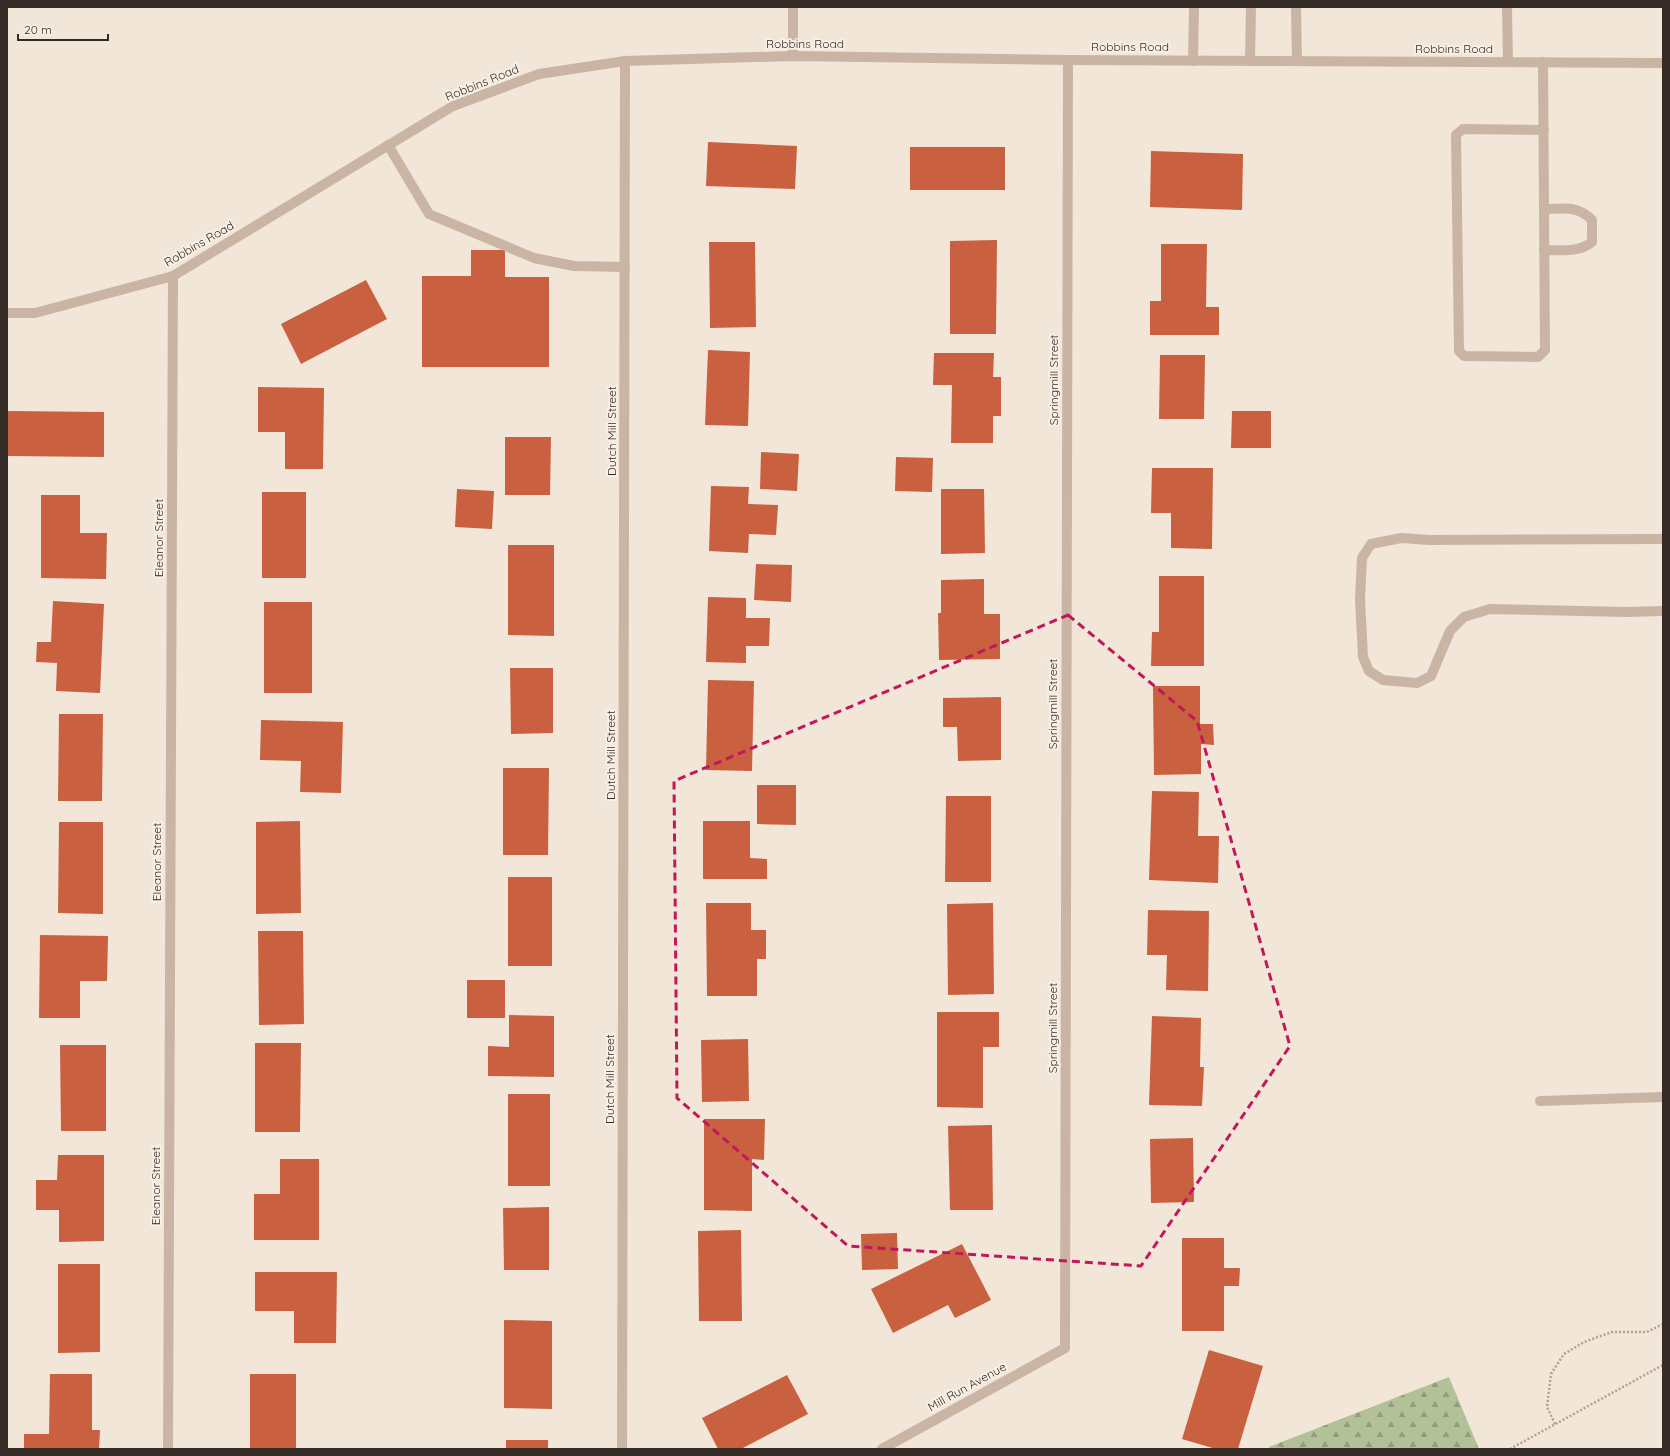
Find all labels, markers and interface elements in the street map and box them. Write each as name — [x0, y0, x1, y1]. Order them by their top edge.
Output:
scale bar — [18, 16, 108, 42]
text: 20 m — [24, 22, 52, 37]
street label: Robbins Road — [766, 36, 844, 51]
street label: Robbins Road — [1091, 39, 1169, 54]
street label: Robbins Road — [1415, 41, 1493, 56]
street label: Robbins Road — [443, 61, 521, 104]
street label: Robbins Road — [161, 218, 236, 270]
street label: Springmill Street — [1046, 335, 1061, 425]
street label: Dutch Mill Street — [604, 386, 619, 476]
street label: Eleanor Street — [151, 499, 166, 577]
street label: Springmill Street — [1045, 659, 1060, 749]
street label: Dutch Mill Street — [603, 710, 618, 800]
street label: Eleanor Street — [149, 823, 164, 901]
street label: Springmill Street — [1045, 983, 1060, 1073]
street label: Dutch Mill Street — [602, 1034, 617, 1124]
street label: Eleanor Street — [148, 1147, 163, 1225]
street label: Mill Run Avenue — [925, 1359, 1009, 1414]

